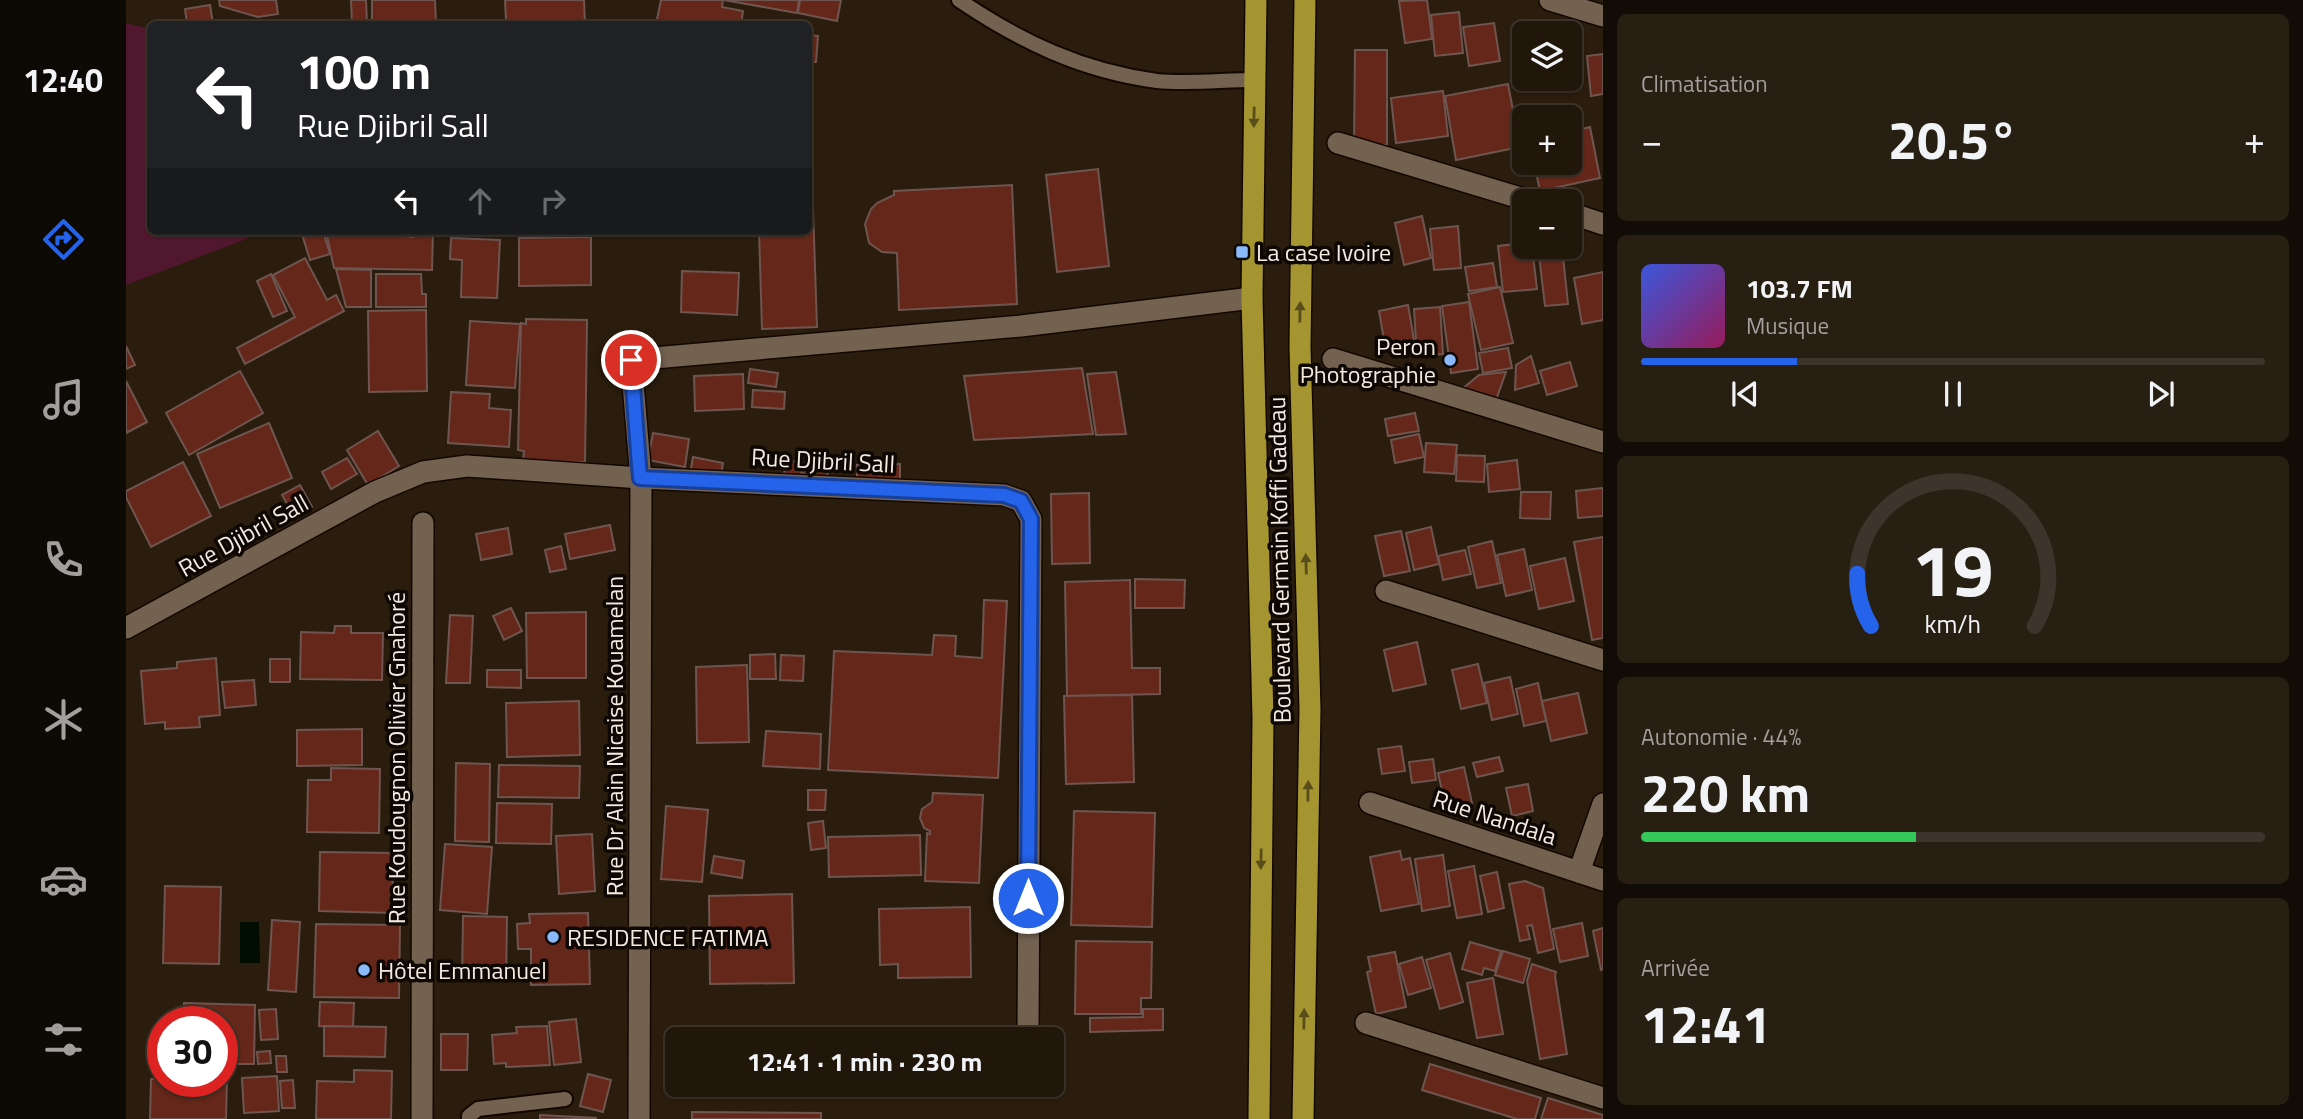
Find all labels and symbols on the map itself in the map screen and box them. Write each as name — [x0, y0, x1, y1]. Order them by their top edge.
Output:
one-way arrow — [1249, 106, 1260, 128]
place label: La case Ivoire — [1256, 234, 1391, 270]
marker: La case Ivoire — [1234, 244, 1250, 260]
one-way arrow — [1295, 301, 1306, 323]
place label: Peron Photographie — [1300, 328, 1436, 392]
pin — [601, 330, 661, 390]
marker: Peron Photographie — [1442, 352, 1458, 368]
street label: Boulevard Germain Koffi Gadeau — [1258, 396, 1300, 724]
street label: Rue Djibril Sall — [750, 438, 896, 482]
street label: Rue Djibril Sall — [171, 484, 315, 586]
one-way arrow — [1300, 553, 1311, 575]
street label: Rue Dr Alain Nicaise Kouamelan — [596, 576, 632, 896]
street label: Rue Koudougnon Olivier Gnahoré — [378, 592, 414, 924]
one-way arrow — [1302, 780, 1314, 802]
street label: Rue Nandala — [1428, 780, 1562, 854]
one-way arrow — [1256, 848, 1267, 870]
position arrow — [991, 861, 1065, 935]
place label: RESIDENCE FATIMA — [567, 919, 768, 955]
marker: RESIDENCE FATIMA — [545, 929, 561, 945]
place label: Hôtel Emmanuel — [378, 952, 547, 988]
marker: Hôtel Emmanuel — [356, 962, 372, 978]
speed limit sign: 30 — [147, 1006, 238, 1097]
one-way arrow — [1298, 1008, 1310, 1030]

